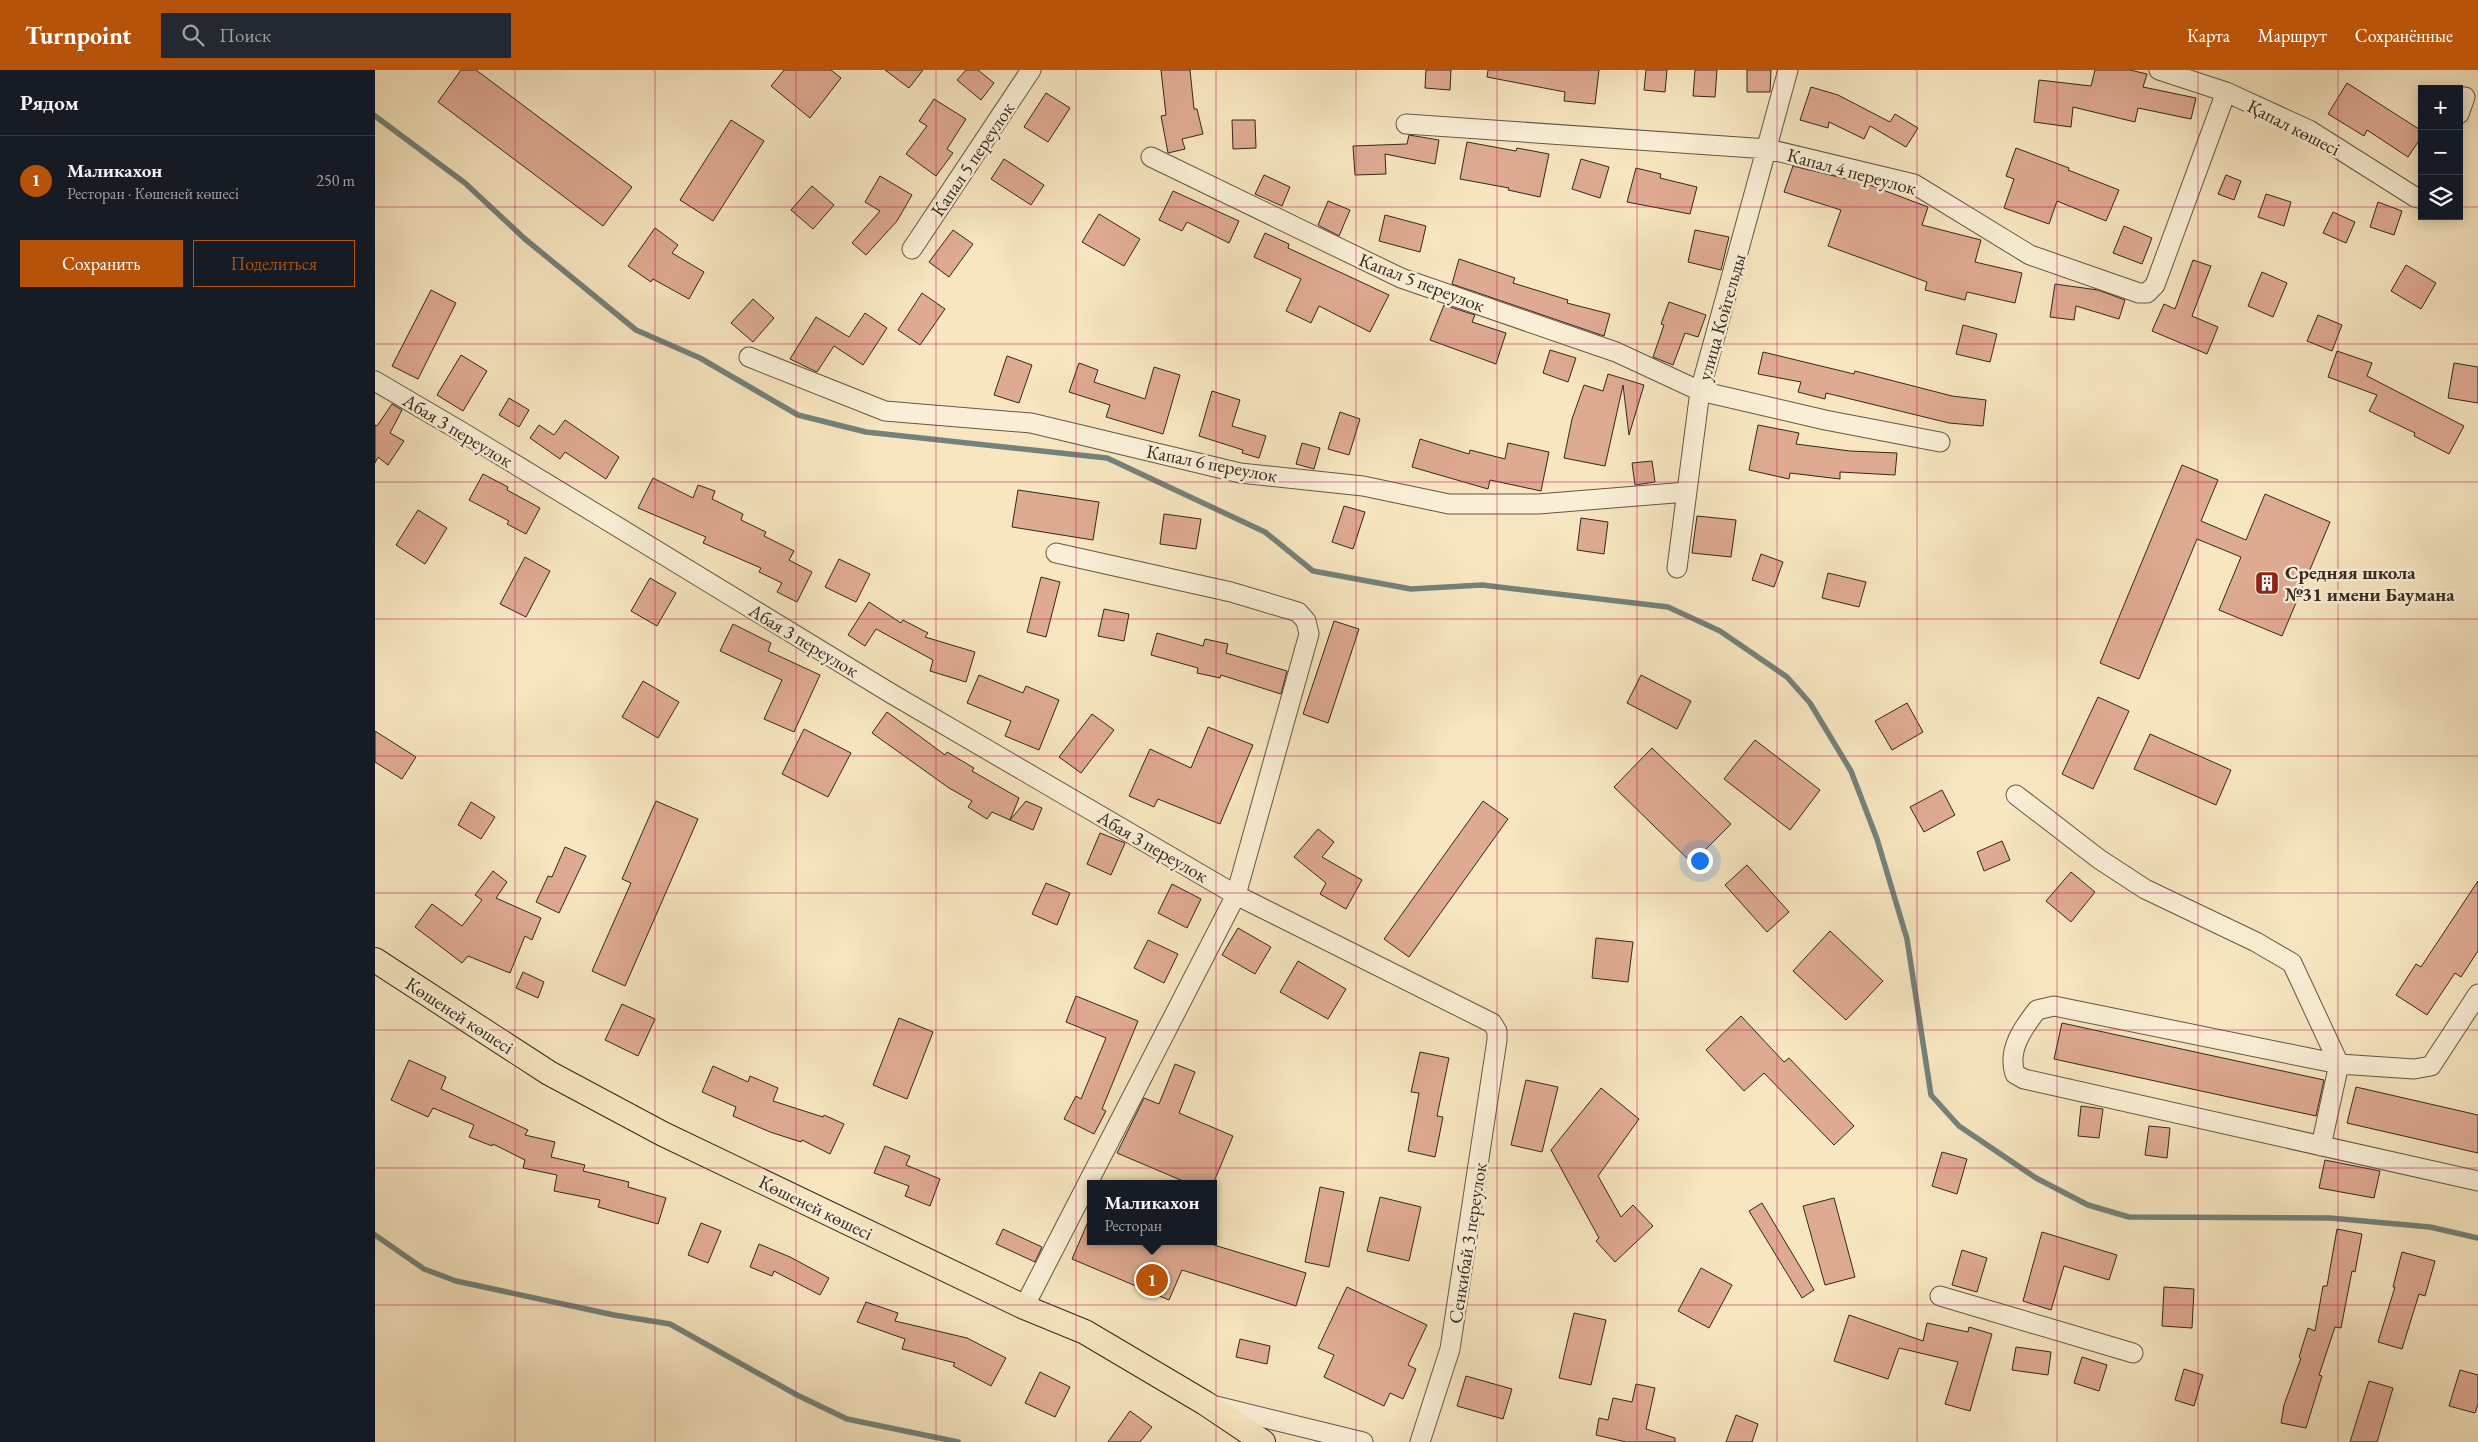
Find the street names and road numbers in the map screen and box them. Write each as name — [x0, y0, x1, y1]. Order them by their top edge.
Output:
street label: Қапал көшесі — [2243, 93, 2345, 162]
street label: Капал 5 переулок — [925, 97, 1020, 221]
street label: Капал 4 переулок — [1784, 142, 1919, 201]
street label: Капал 5 переулок — [1355, 247, 1488, 318]
street label: улица Койгельды — [1691, 250, 1752, 383]
street label: Абая 3 переулок — [397, 387, 517, 473]
street label: Капал 6 переулок — [1144, 439, 1279, 488]
street label: Абая 3 переулок — [743, 597, 863, 683]
street label: Абая 3 переулок — [1092, 804, 1213, 888]
street label: Көшеней көшесі — [401, 971, 519, 1060]
street label: Сенкибай 3 переулок — [1442, 1161, 1493, 1325]
street label: Көшеней көшесі — [755, 1169, 877, 1246]

